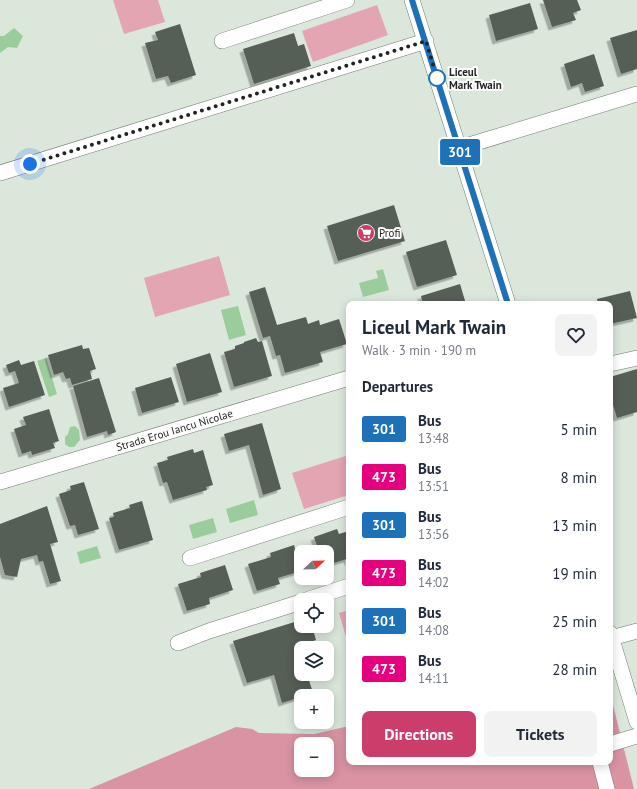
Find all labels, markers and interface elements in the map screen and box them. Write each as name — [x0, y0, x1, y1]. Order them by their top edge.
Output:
place label: Liceul Mark Twain — [449, 65, 502, 92]
marker: Liceul Mark Twain — [428, 69, 446, 87]
line badge: 301 — [437, 139, 483, 165]
text: 301 — [448, 143, 472, 161]
your location — [20, 154, 40, 174]
supermarket icon: Profi — [356, 223, 376, 243]
place label: Profi — [379, 226, 400, 240]
button: heart — [555, 314, 597, 356]
text: Liceul Mark Twain — [362, 315, 506, 339]
text: Walk · 3 min · 190 m — [362, 342, 476, 359]
text: Departures — [362, 377, 433, 396]
street label: Strada Erou Iancu Nicolae — [114, 406, 235, 454]
text: Bus — [418, 411, 441, 430]
text: 301 — [372, 420, 396, 438]
text: 5 min — [560, 420, 597, 439]
text: 13:48 — [418, 430, 449, 447]
text: Bus — [418, 459, 441, 478]
text: 473 — [372, 468, 396, 486]
text: 8 min — [560, 468, 597, 487]
text: 13:51 — [418, 478, 449, 495]
text: Bus — [418, 507, 441, 526]
text: 301 — [372, 516, 396, 534]
text: 13 min — [552, 516, 597, 535]
text: 13:56 — [418, 526, 449, 543]
north arrow — [294, 545, 334, 585]
map controls — [294, 545, 334, 777]
text: Bus — [418, 555, 441, 574]
text: 473 — [372, 564, 396, 582]
text: 19 min — [552, 564, 597, 583]
text: 14:02 — [418, 574, 449, 591]
button: locate — [294, 593, 334, 633]
text: Bus — [418, 603, 441, 622]
text: 301 — [372, 612, 396, 630]
text: 25 min — [552, 612, 597, 631]
text: 14:08 — [418, 622, 449, 639]
button: layers — [294, 641, 334, 681]
text: Bus — [418, 651, 441, 670]
text: 473 — [372, 660, 396, 678]
text: 28 min — [552, 660, 597, 679]
text: 14:11 — [418, 670, 449, 687]
button: + — [294, 689, 334, 729]
button: Directions — [362, 711, 476, 757]
button: Tickets — [484, 711, 597, 757]
button: − — [294, 737, 334, 777]

